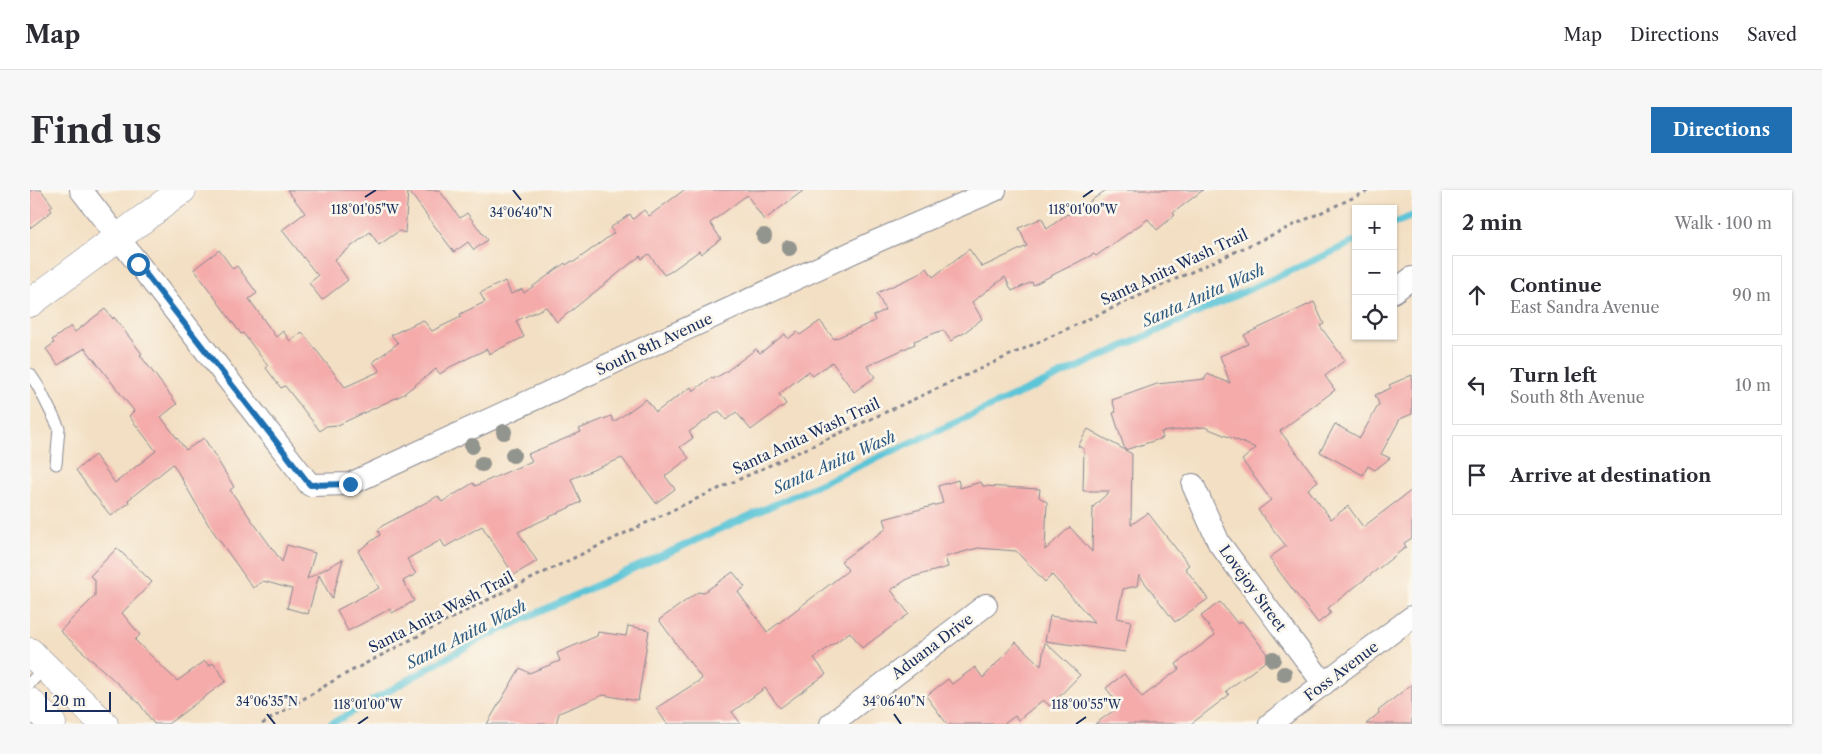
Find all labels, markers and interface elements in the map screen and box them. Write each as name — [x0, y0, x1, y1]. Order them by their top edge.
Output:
text: Map — [25, 20, 80, 49]
text: Map — [1563, 24, 1602, 46]
text: Directions — [1630, 24, 1719, 46]
text: Saved — [1747, 24, 1797, 46]
button: Directions — [1651, 107, 1792, 153]
text: Find us — [30, 109, 162, 152]
text: 118°01'05"W — [331, 202, 400, 217]
text: 118°01'00"W — [1048, 202, 1118, 217]
text: 34°06'40"N — [490, 205, 552, 220]
map controls — [1352, 205, 1397, 340]
button: + — [1352, 205, 1397, 250]
text: 2 min — [1462, 210, 1522, 235]
text: Walk · 100 m — [1675, 213, 1772, 233]
street label: Santa Anita Wash Trail — [1097, 225, 1251, 309]
button: − — [1352, 250, 1397, 295]
route start — [127, 253, 150, 276]
water label: Santa Anita Wash — [1139, 259, 1267, 331]
text: Continue — [1510, 274, 1602, 297]
icon: ahead — [1463, 281, 1491, 309]
text: 90 m — [1732, 285, 1771, 305]
button: locate — [1352, 295, 1397, 340]
text: East Sandra Avenue — [1510, 297, 1659, 317]
street label: South 8th Avenue — [593, 309, 715, 379]
text: Turn left — [1510, 364, 1597, 387]
icon: left — [1463, 371, 1491, 399]
text: 10 m — [1735, 375, 1771, 395]
text: South 8th Avenue — [1510, 387, 1645, 407]
street label: Santa Anita Wash Trail — [729, 394, 883, 478]
water label: Santa Anita Wash — [770, 426, 898, 498]
icon: arrive — [1463, 461, 1491, 489]
text: Arrive at destination — [1510, 464, 1711, 487]
route end — [339, 473, 362, 496]
street label: Lovejoy Street — [1215, 541, 1291, 635]
street label: Santa Anita Wash Trail — [365, 567, 517, 657]
water label: Santa Anita Wash — [403, 595, 529, 673]
street label: Aduana Drive — [887, 609, 977, 683]
street label: Foss Avenue — [1300, 637, 1382, 705]
scale bar — [45, 689, 111, 712]
text: 20 m — [52, 692, 86, 710]
text: 34°06'35"N — [236, 694, 298, 709]
text: 34°06'40"N — [863, 694, 925, 709]
text: 118°01'00"W — [333, 697, 403, 712]
text: 118°00'55"W — [1051, 697, 1122, 712]

